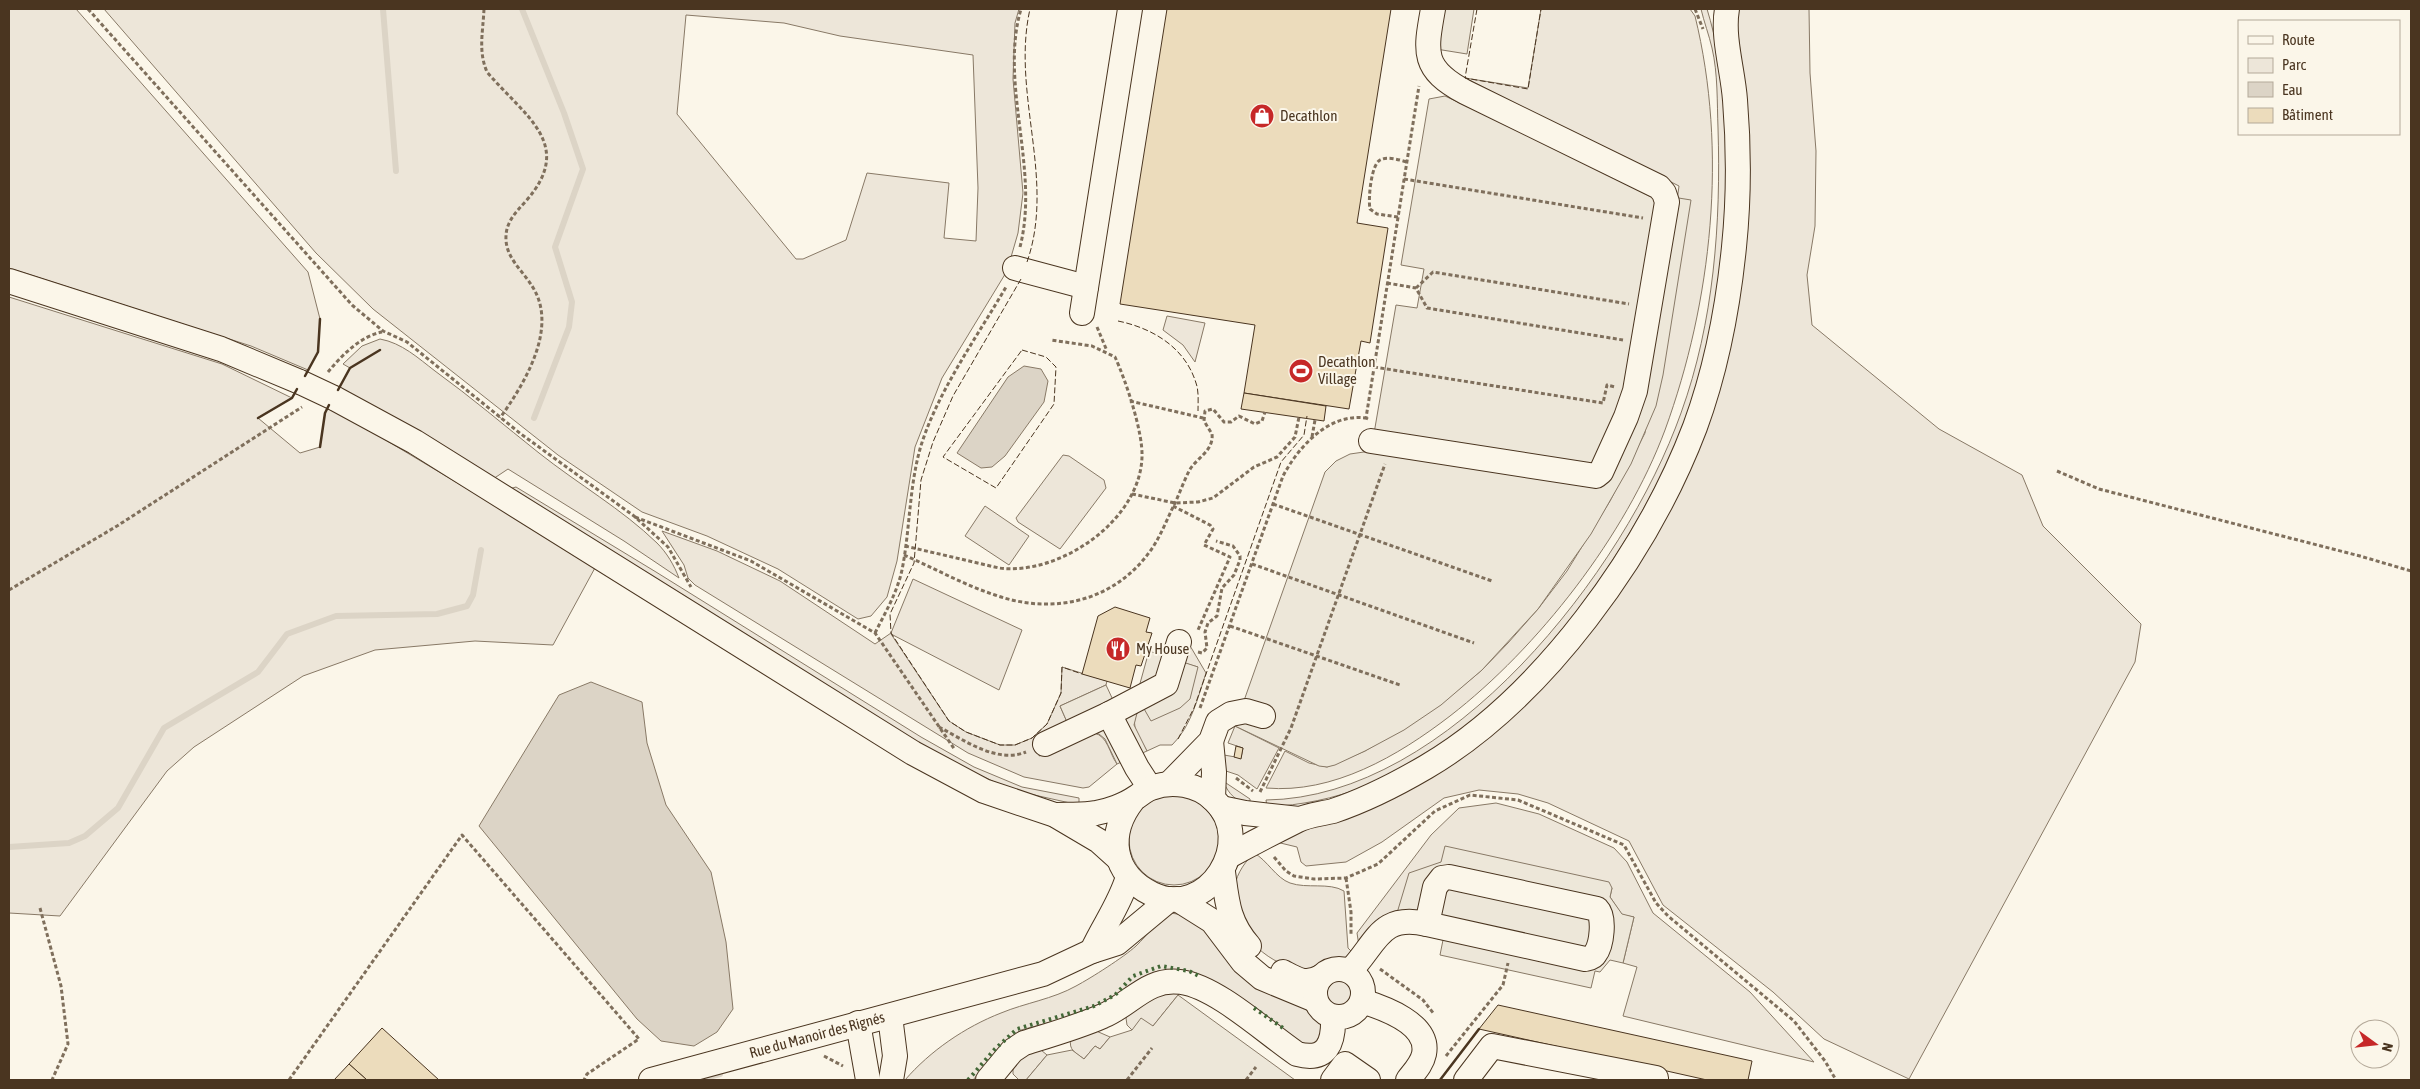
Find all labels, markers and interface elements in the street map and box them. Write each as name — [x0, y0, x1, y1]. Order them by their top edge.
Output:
legend — [2238, 20, 2400, 135]
text: Route — [2282, 31, 2315, 48]
text: Parc — [2282, 56, 2306, 73]
text: Eau — [2282, 81, 2303, 98]
shop icon: Decathlon — [1249, 103, 1275, 129]
text: Bâtiment — [2282, 106, 2333, 123]
place label: Decathlon — [1280, 107, 1337, 124]
place label: Decathlon Village — [1318, 353, 1375, 387]
sports icon: Decathlon Village — [1288, 358, 1314, 384]
restaurant icon: My House — [1105, 636, 1131, 662]
place label: My House — [1136, 640, 1190, 657]
street label: Rue du Manoir des Rignés — [747, 1008, 886, 1061]
north arrow — [2350, 1019, 2400, 1069]
text: N — [2379, 1041, 2396, 1053]

